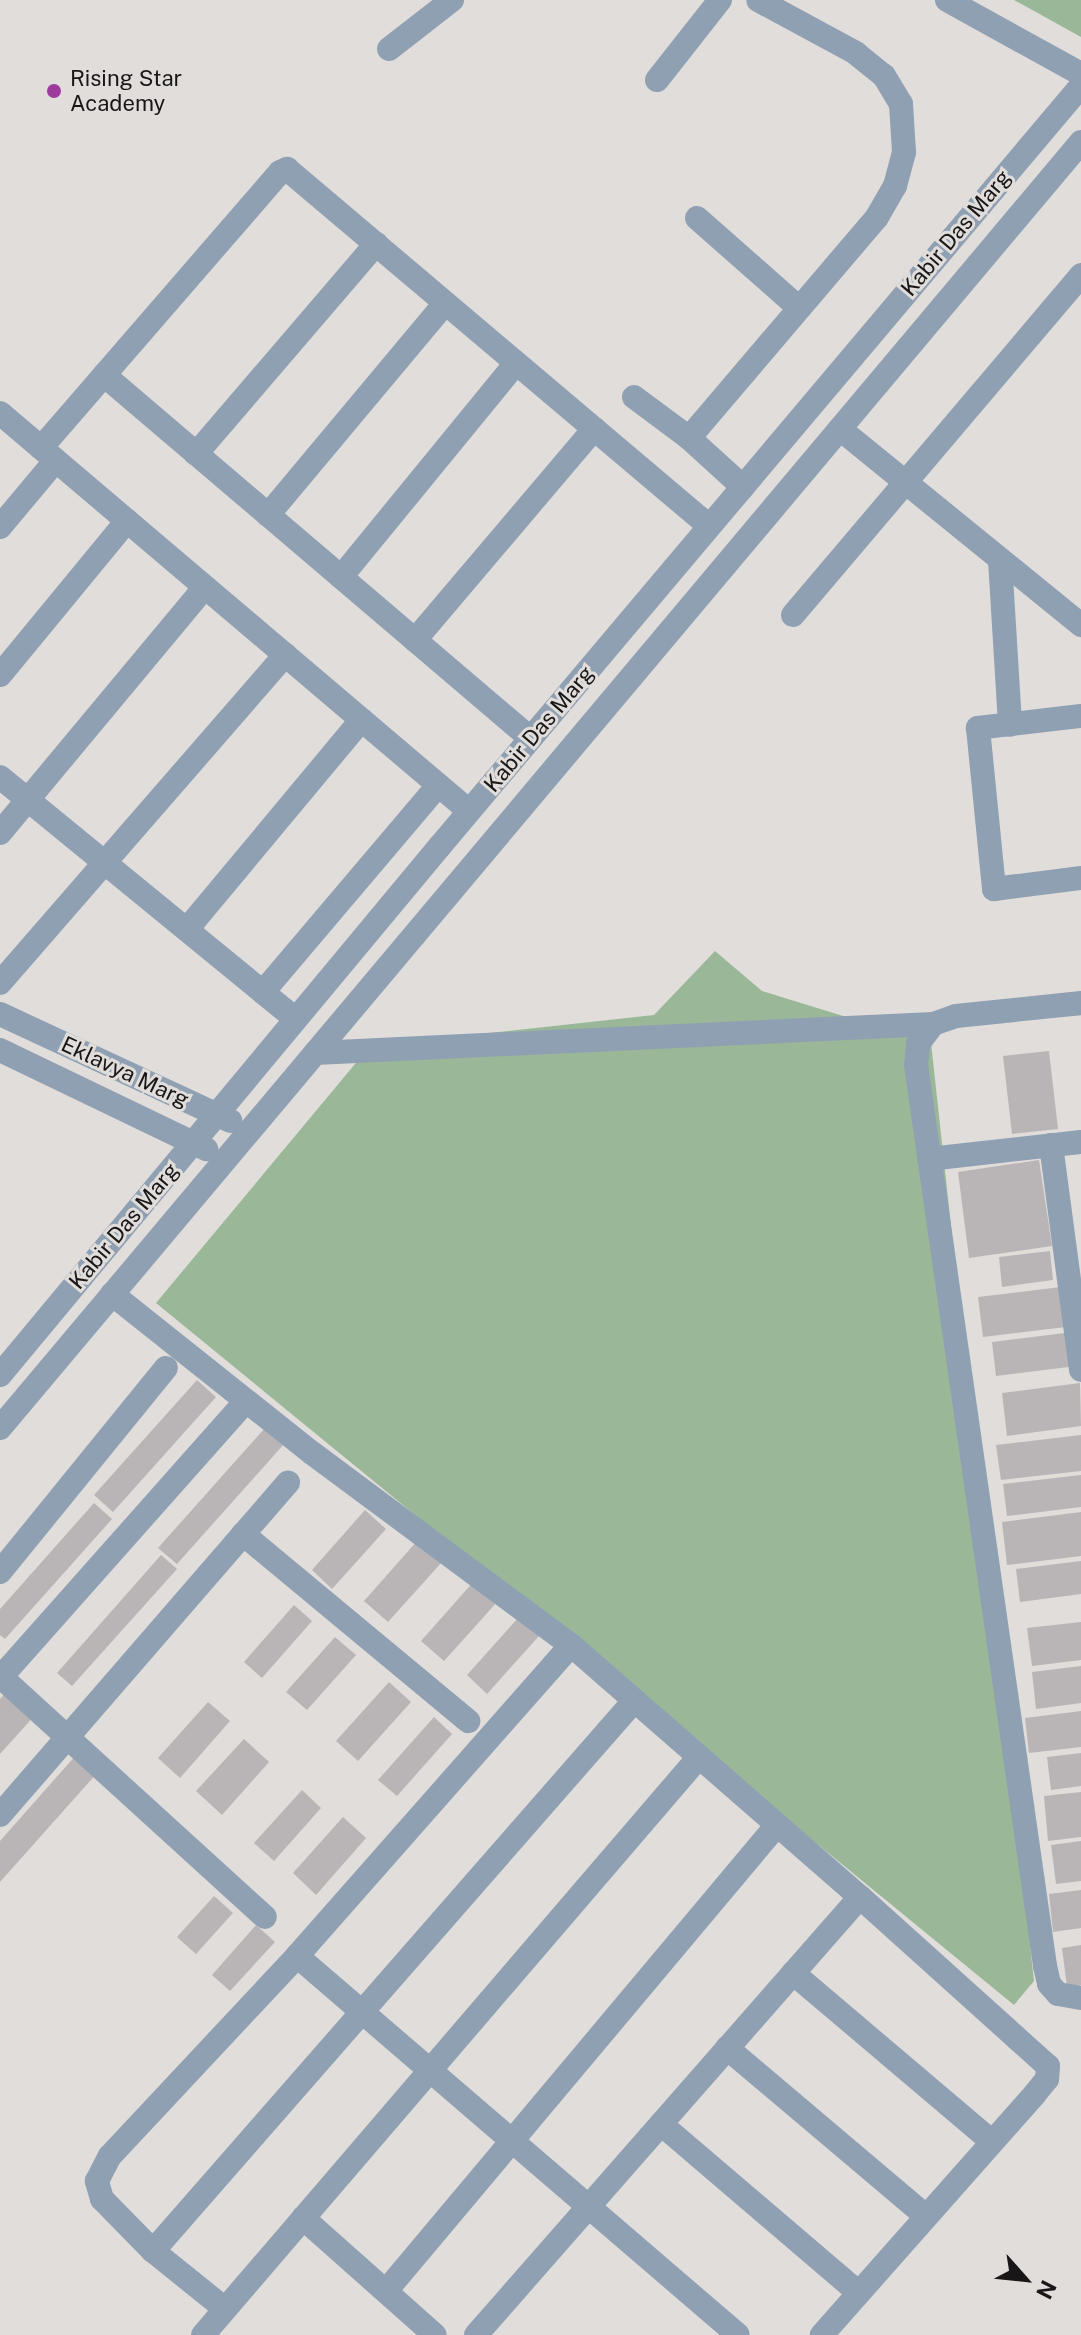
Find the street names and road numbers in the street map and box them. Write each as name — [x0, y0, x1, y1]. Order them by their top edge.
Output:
street label: Kabir Das Marg — [895, 164, 1017, 302]
street label: Kabir Das Marg — [478, 660, 600, 798]
street label: Eklavya Marg — [57, 1031, 193, 1113]
street label: Kabir Das Marg — [63, 1157, 185, 1295]

